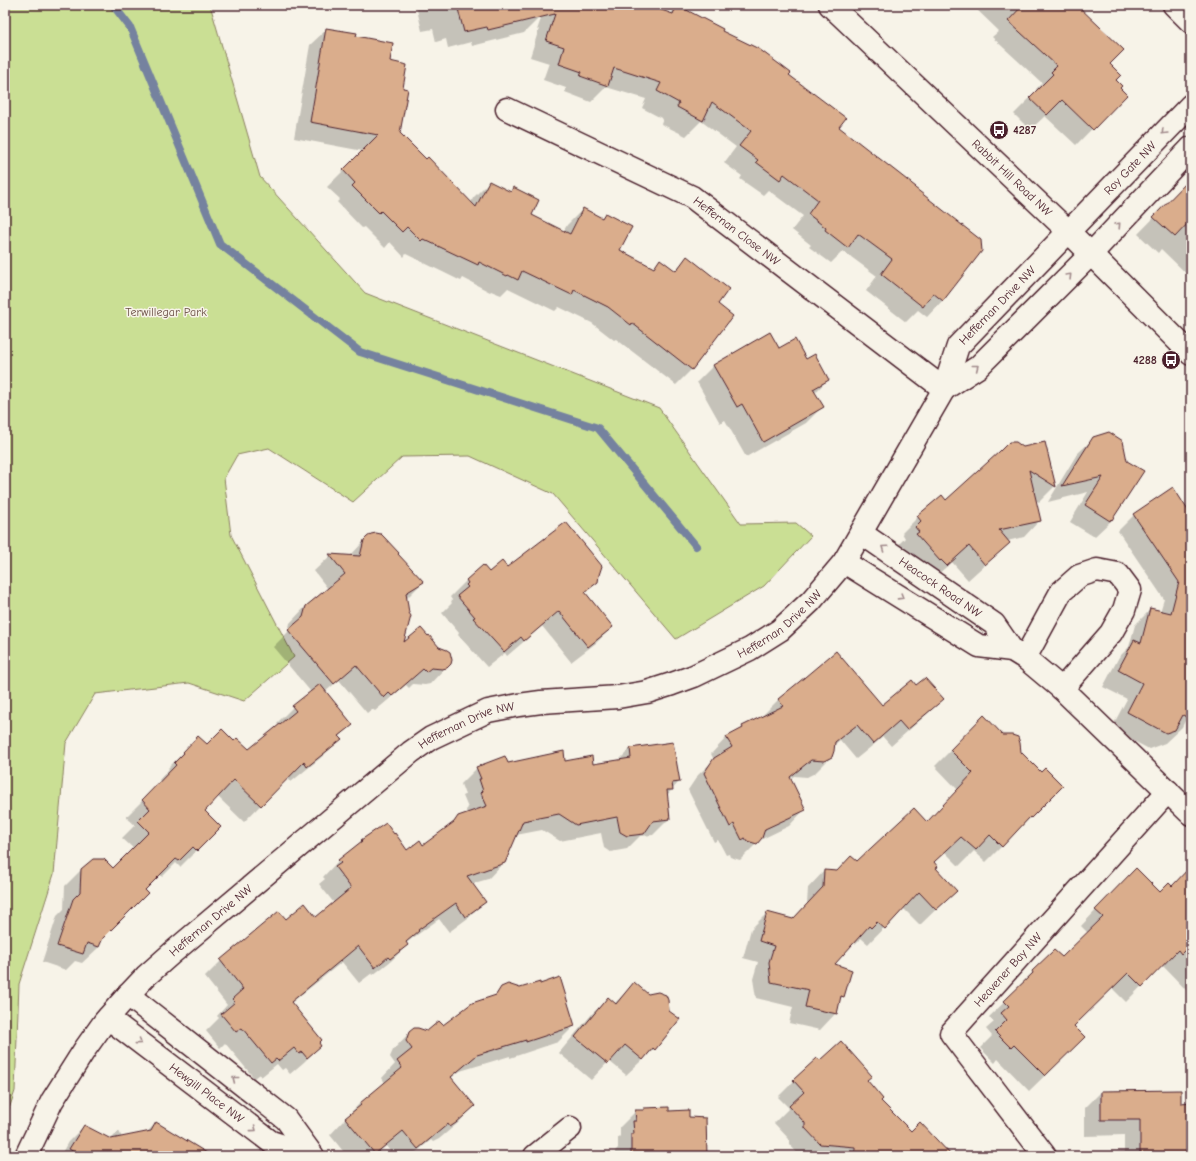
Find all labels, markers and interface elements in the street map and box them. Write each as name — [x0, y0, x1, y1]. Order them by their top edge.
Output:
bus stop icon: 4287 — [988, 119, 1010, 141]
place label: 4287 — [1013, 123, 1037, 137]
one-way arrow — [1162, 128, 1169, 135]
street label: Rabbit Hill Road NW — [969, 137, 1055, 220]
street label: Roy Gate NW — [1101, 138, 1159, 198]
street label: Heffernan Close NW — [691, 194, 783, 269]
one-way arrow — [1113, 222, 1120, 230]
street label: Heffernan Drive NW — [956, 263, 1039, 348]
one-way arrow — [1064, 273, 1072, 281]
park label: Terwillegar Park — [125, 305, 207, 319]
bus stop icon: 4288 — [1160, 349, 1182, 371]
place label: 4288 — [1133, 353, 1157, 367]
one-way arrow — [972, 365, 979, 372]
one-way arrow — [881, 545, 888, 553]
street label: Heacock Road NW — [896, 554, 985, 621]
street label: Heffernan Drive NW — [735, 586, 825, 661]
one-way arrow — [897, 593, 904, 600]
street label: Heffernan Drive NW — [416, 699, 516, 752]
street label: Heffernan Drive NW — [167, 881, 255, 959]
street label: Heavener Bay NW — [971, 929, 1045, 1009]
one-way arrow — [135, 1037, 142, 1044]
street label: Hewgill Place NW — [167, 1060, 247, 1126]
one-way arrow — [232, 1076, 239, 1083]
one-way arrow — [249, 1124, 256, 1131]

